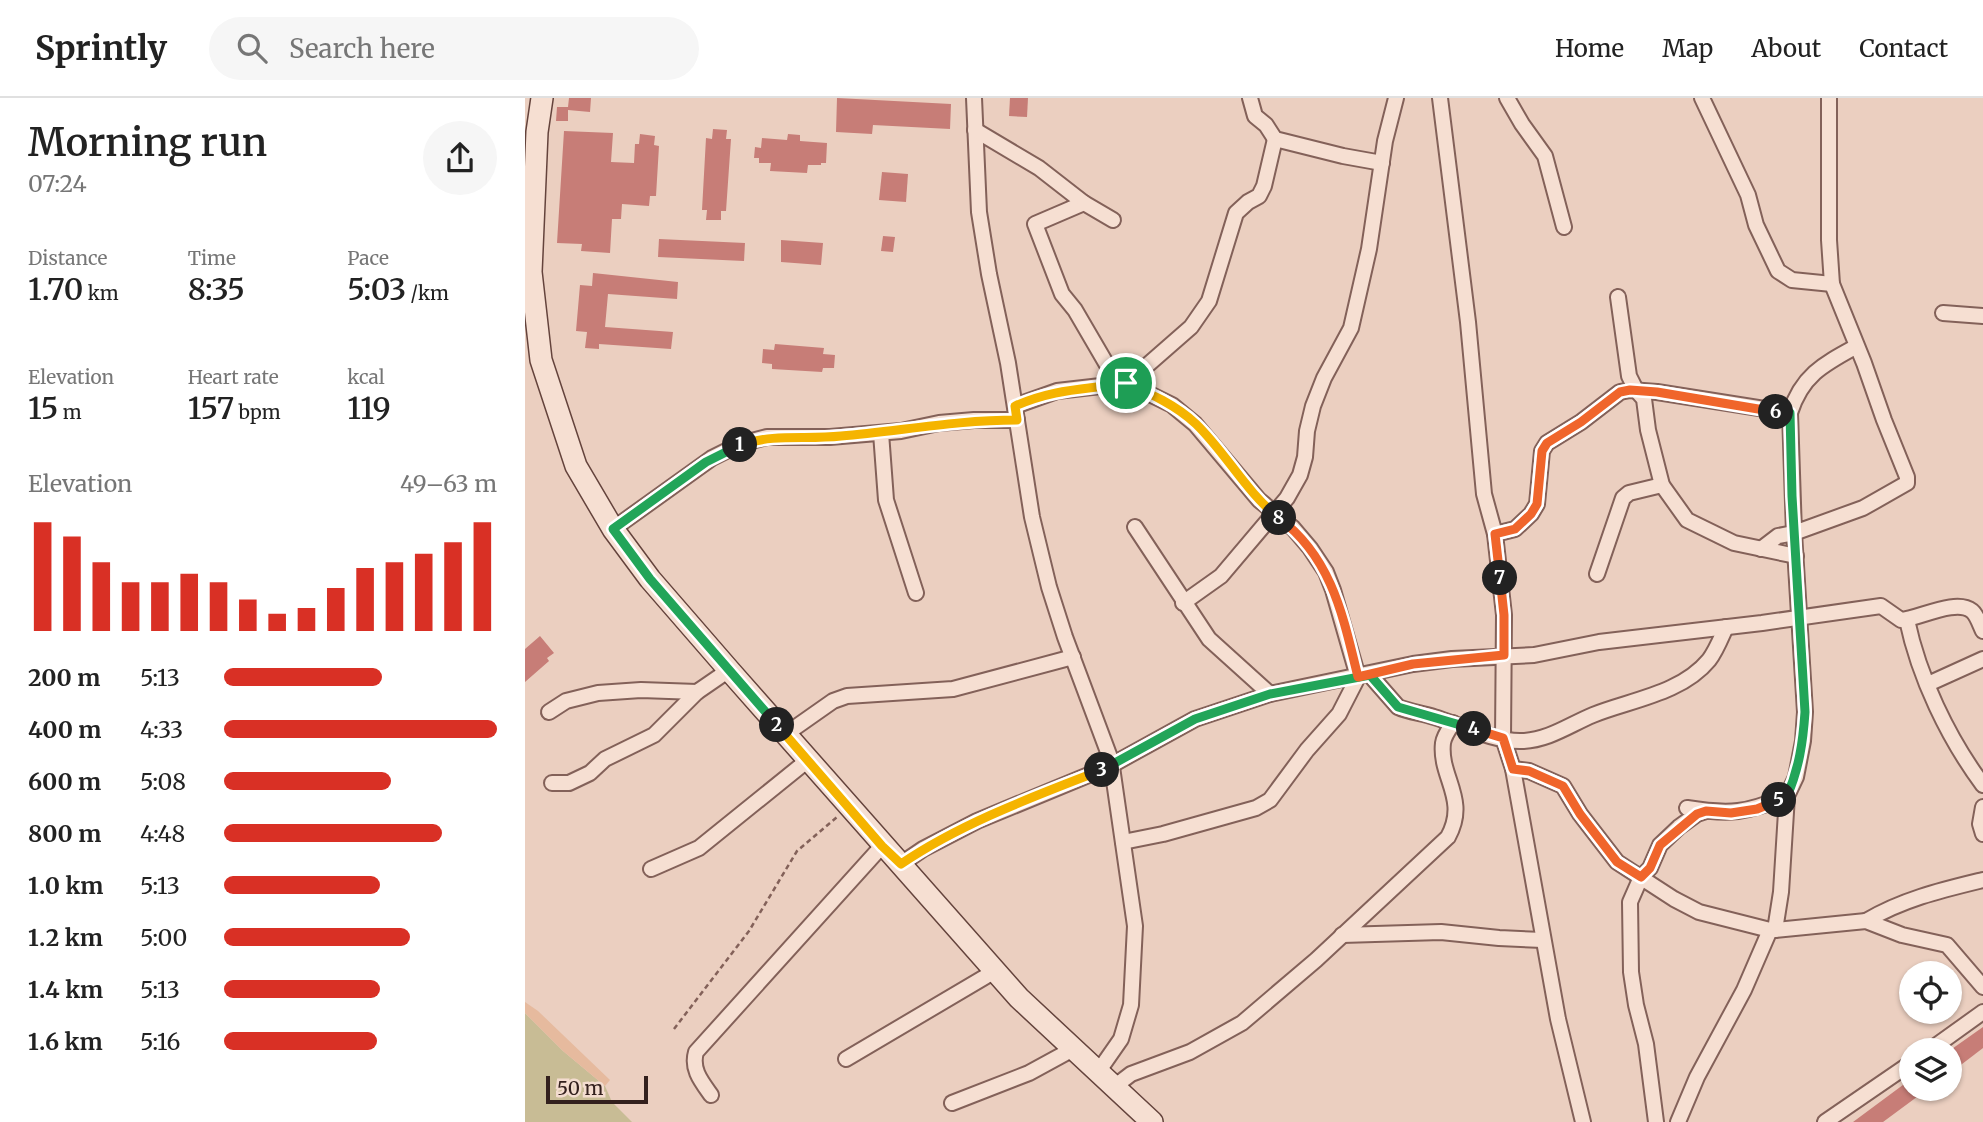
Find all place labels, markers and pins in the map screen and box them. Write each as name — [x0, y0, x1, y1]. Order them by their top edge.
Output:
pin — [1096, 353, 1156, 413]
pin: 6 — [1759, 394, 1793, 430]
pin: 1 — [723, 428, 757, 462]
pin: 8 — [1261, 500, 1297, 536]
pin: 7 — [1483, 560, 1517, 596]
pin: 2 — [759, 708, 795, 742]
pin: 4 — [1457, 712, 1492, 746]
pin: 3 — [1085, 752, 1119, 788]
pin: 5 — [1761, 782, 1797, 818]

